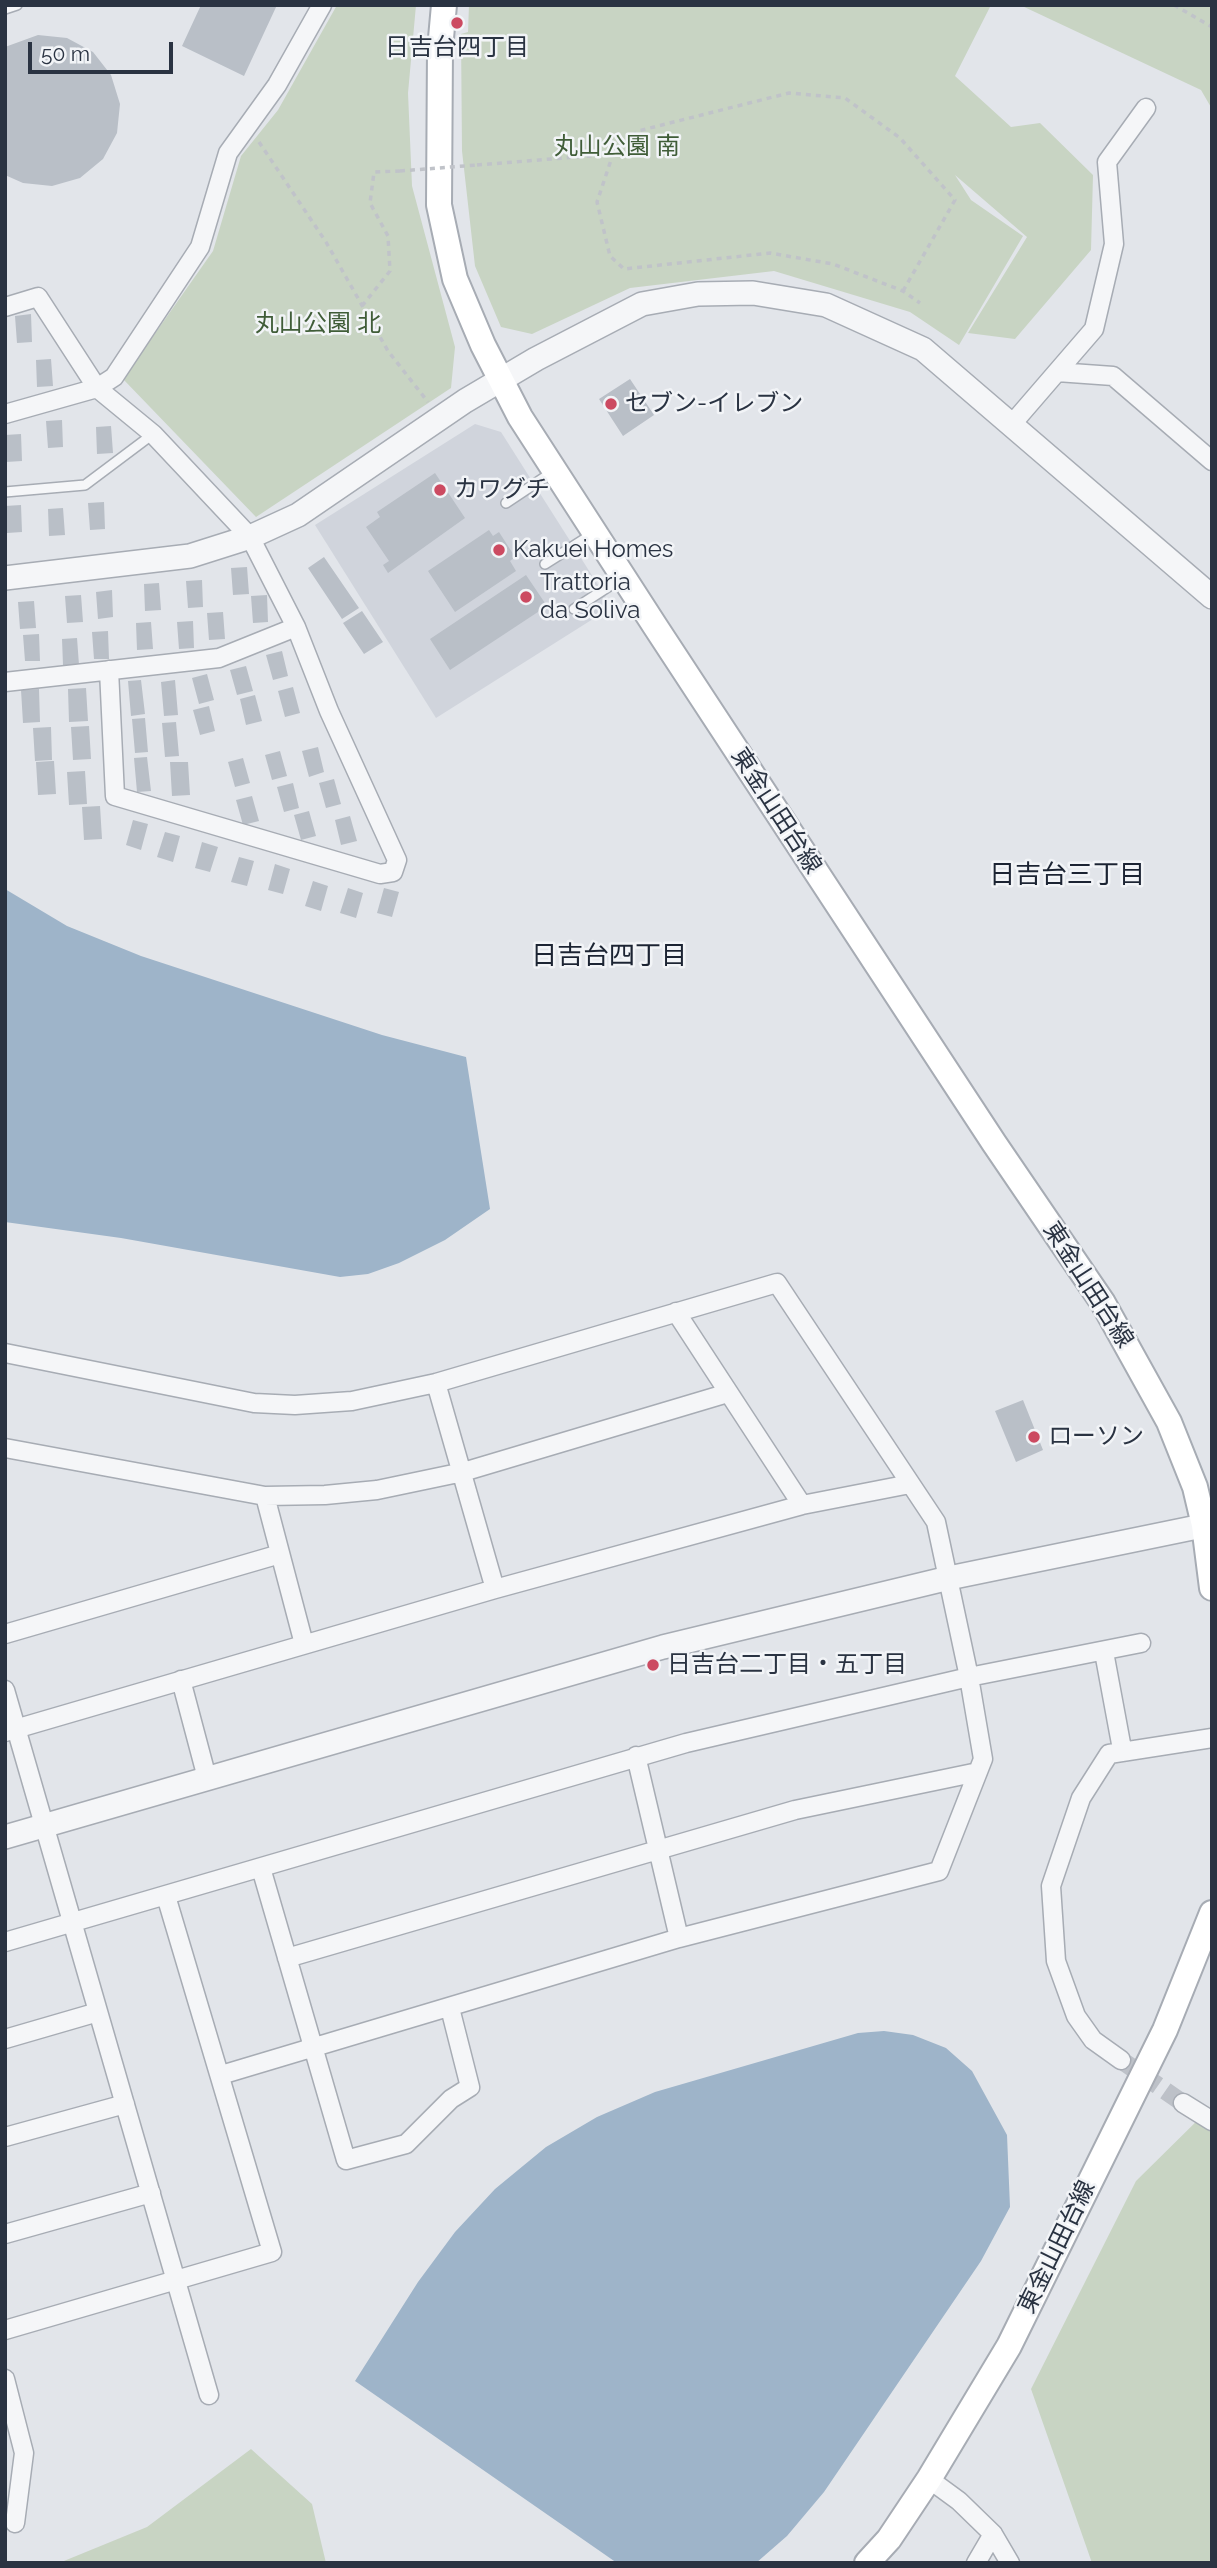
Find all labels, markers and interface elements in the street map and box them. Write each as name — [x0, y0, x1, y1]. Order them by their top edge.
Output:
marker: 日吉台四丁目 — [449, 15, 465, 31]
scale bar — [32, 28, 177, 72]
place label: 日吉台四丁目 — [385, 34, 529, 62]
text: 50 m — [41, 41, 90, 66]
park label: 丸山公園 南 — [554, 133, 680, 161]
park label: 丸山公園 北 — [255, 310, 381, 338]
place label: セブン-イレブン — [625, 390, 803, 418]
marker: セブン-イレブン — [603, 396, 619, 412]
place label: カワグチ — [454, 476, 550, 504]
marker: カワグチ — [432, 482, 448, 498]
place label: Kakuei Homes — [513, 536, 673, 564]
marker: Kakuei Homes — [491, 542, 507, 558]
place label: Trattoria da Soliva — [540, 569, 640, 625]
marker: Trattoria da Soliva — [518, 589, 534, 605]
street label: 東金山田台線 — [725, 743, 827, 879]
district label: 日吉台三丁目 — [989, 859, 1145, 891]
district label: 日吉台四丁目 — [531, 940, 687, 972]
street label: 東金山田台線 — [1037, 1217, 1139, 1353]
place label: ローソン — [1048, 1423, 1144, 1451]
marker: ローソン — [1026, 1429, 1042, 1445]
place label: 日吉台二丁目・五丁目 — [667, 1651, 907, 1679]
marker: 日吉台二丁目・五丁目 — [645, 1657, 661, 1673]
street label: 東金山田台線 — [1012, 2176, 1102, 2318]

